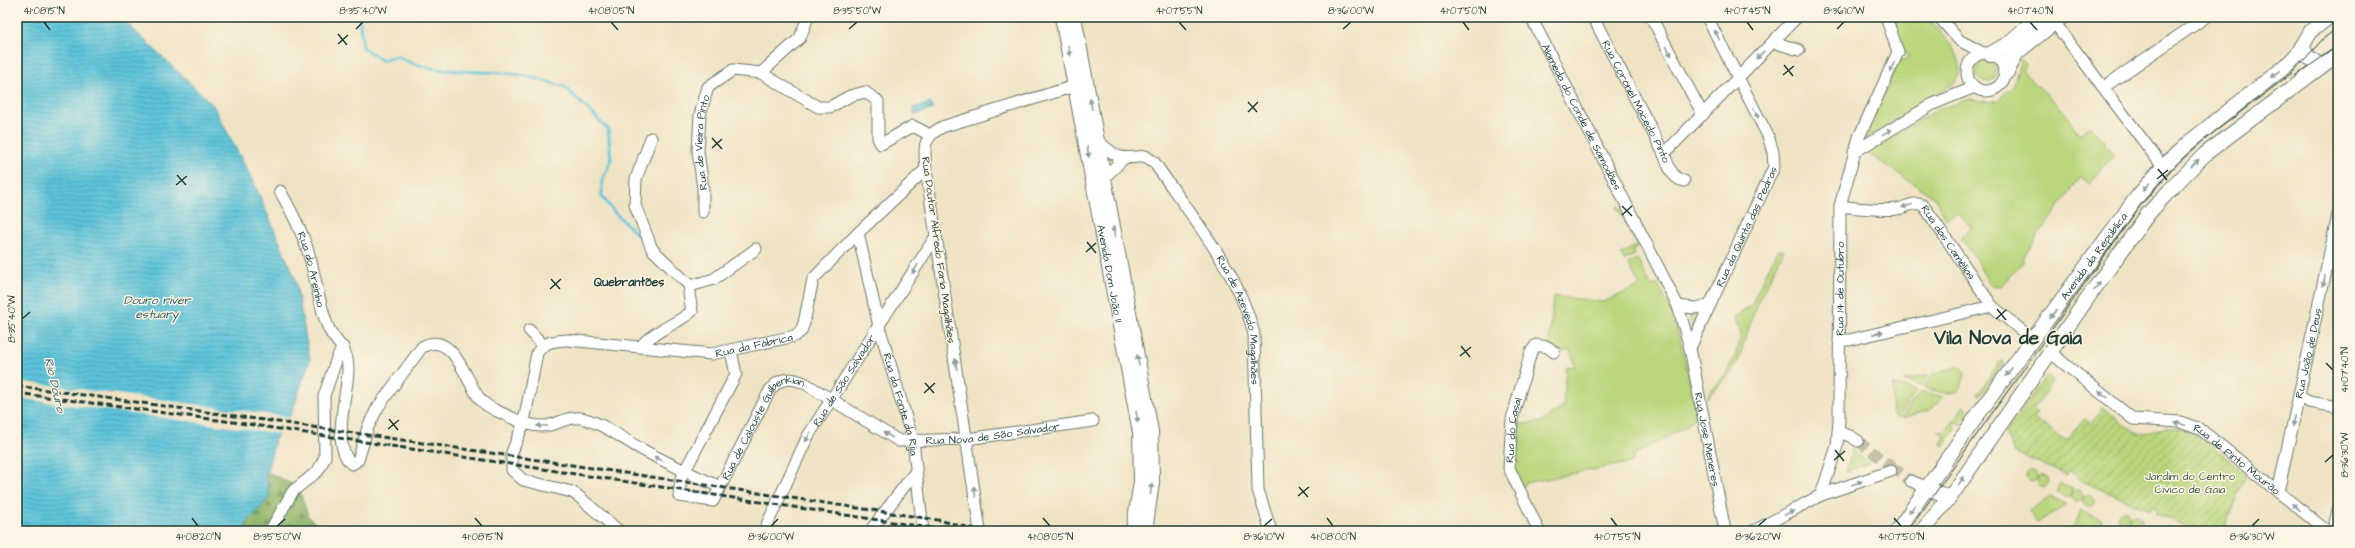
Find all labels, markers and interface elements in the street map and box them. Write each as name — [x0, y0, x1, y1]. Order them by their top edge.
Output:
text: 41°08'15"N — [23, 4, 65, 18]
text: 8°35'40"W — [339, 4, 387, 18]
text: 41°08'05"N — [588, 4, 634, 18]
text: 8°35'50"W — [833, 4, 881, 18]
text: 41°07'55"N — [1155, 4, 1203, 18]
text: 8°36'00"W — [1328, 4, 1375, 18]
text: 41°07'50"N — [1440, 4, 1486, 18]
text: 41°07'45"N — [1724, 4, 1770, 18]
text: 8°36'10"W — [1823, 4, 1865, 18]
text: 41°07'40"N — [2007, 4, 2053, 18]
one-way arrow — [1713, 29, 1720, 41]
street label: Rua Coronel Macedo Pinto — [1598, 38, 1674, 166]
street label: Alameda do Conde de Samodães — [1538, 41, 1625, 193]
one-way arrow — [1066, 45, 1072, 57]
one-way arrow — [1666, 46, 1672, 57]
one-way arrow — [1756, 50, 1765, 60]
one-way arrow — [1889, 61, 1895, 72]
one-way arrow — [2270, 70, 2281, 78]
street label: Rua de Vieira Pinto — [691, 92, 714, 191]
one-way arrow — [1088, 98, 1094, 110]
one-way arrow — [1753, 107, 1759, 118]
one-way arrow — [1881, 128, 1893, 135]
one-way arrow — [1086, 145, 1092, 158]
street label: Rua Doutor Alfredo Faria Magalhães — [917, 156, 959, 345]
one-way arrow — [2190, 158, 2200, 168]
street label: Rua da Quinta das Pedras — [1712, 164, 1781, 289]
one-way arrow — [2142, 181, 2151, 192]
street label: Rua das Camélias — [1917, 202, 1979, 283]
one-way arrow — [1900, 203, 1912, 209]
street label: Avenida da República — [2057, 209, 2131, 303]
street label: Avenida Dom João II — [1093, 223, 1126, 324]
one-way arrow — [1111, 226, 1117, 238]
street label: Rua do Areínho — [294, 229, 328, 310]
street label: Rua 14 de Outubro — [1832, 241, 1848, 336]
street label: Rua de Azevedo Magalhães — [1213, 253, 1262, 385]
one-way arrow — [912, 263, 919, 275]
district label: Quebrantões — [594, 274, 664, 291]
one-way arrow — [2321, 274, 2327, 287]
one-way arrow — [2093, 281, 2101, 292]
water label: Douro river estuary — [124, 292, 192, 323]
text: 8°35'40"W — [5, 295, 19, 343]
street label: Rua João de Deus — [2291, 306, 2326, 400]
one-way arrow — [2049, 308, 2057, 319]
district label: Vila Nova de Gaia — [1933, 325, 2082, 352]
street label: Rua da Fábrica — [714, 330, 795, 361]
one-way arrow — [1872, 330, 1884, 336]
street label: Rua de São Salvador — [809, 332, 879, 429]
text: 41°07'40"N — [2338, 347, 2352, 393]
street label: Rua da Fonte da Rija — [879, 352, 922, 457]
one-way arrow — [1135, 354, 1141, 366]
water label: Rio Douro — [40, 356, 69, 415]
one-way arrow — [953, 358, 959, 370]
one-way arrow — [2005, 366, 2013, 377]
street label: Rua de Calouste Gulbenkian — [718, 372, 808, 482]
one-way arrow — [2097, 389, 2108, 398]
street label: Rua José Meneres — [1691, 391, 1723, 488]
street label: Rua do Casal — [1502, 396, 1526, 463]
one-way arrow — [1134, 411, 1140, 423]
one-way arrow — [2291, 415, 2297, 428]
street label: Rua Nova de São Salvador — [925, 419, 1061, 448]
one-way arrow — [2174, 420, 2187, 426]
street label: Rua de Pinto Mourão — [2191, 420, 2284, 499]
one-way arrow — [535, 423, 548, 429]
one-way arrow — [882, 431, 894, 438]
one-way arrow — [805, 432, 811, 443]
text: 8°36'30"W — [2338, 432, 2352, 477]
one-way arrow — [654, 456, 665, 463]
park label: Jardim do Centro Cívico de Gaia — [2145, 469, 2236, 497]
one-way arrow — [1957, 476, 1965, 486]
one-way arrow — [1851, 480, 1863, 486]
one-way arrow — [1148, 483, 1154, 495]
one-way arrow — [972, 486, 978, 498]
one-way arrow — [2291, 502, 2302, 511]
one-way arrow — [1908, 504, 1916, 514]
one-way arrow — [1783, 510, 1795, 516]
text: 41°08'20"N — [175, 530, 221, 544]
text: 8°35'50"W — [253, 530, 301, 544]
text: 41°08'15"N — [461, 530, 503, 544]
text: 8°36'00"W — [748, 530, 795, 544]
text: 41°08'05"N — [1027, 530, 1073, 544]
text: 8°36'10"W — [1243, 530, 1285, 544]
text: 41°08'00"N — [1310, 530, 1356, 544]
text: 41°07'55"N — [1593, 530, 1641, 544]
text: 8°36'20"W — [1735, 530, 1781, 544]
text: 41°07'50"N — [1878, 530, 1924, 544]
text: 8°36'30"W — [2230, 530, 2275, 544]

